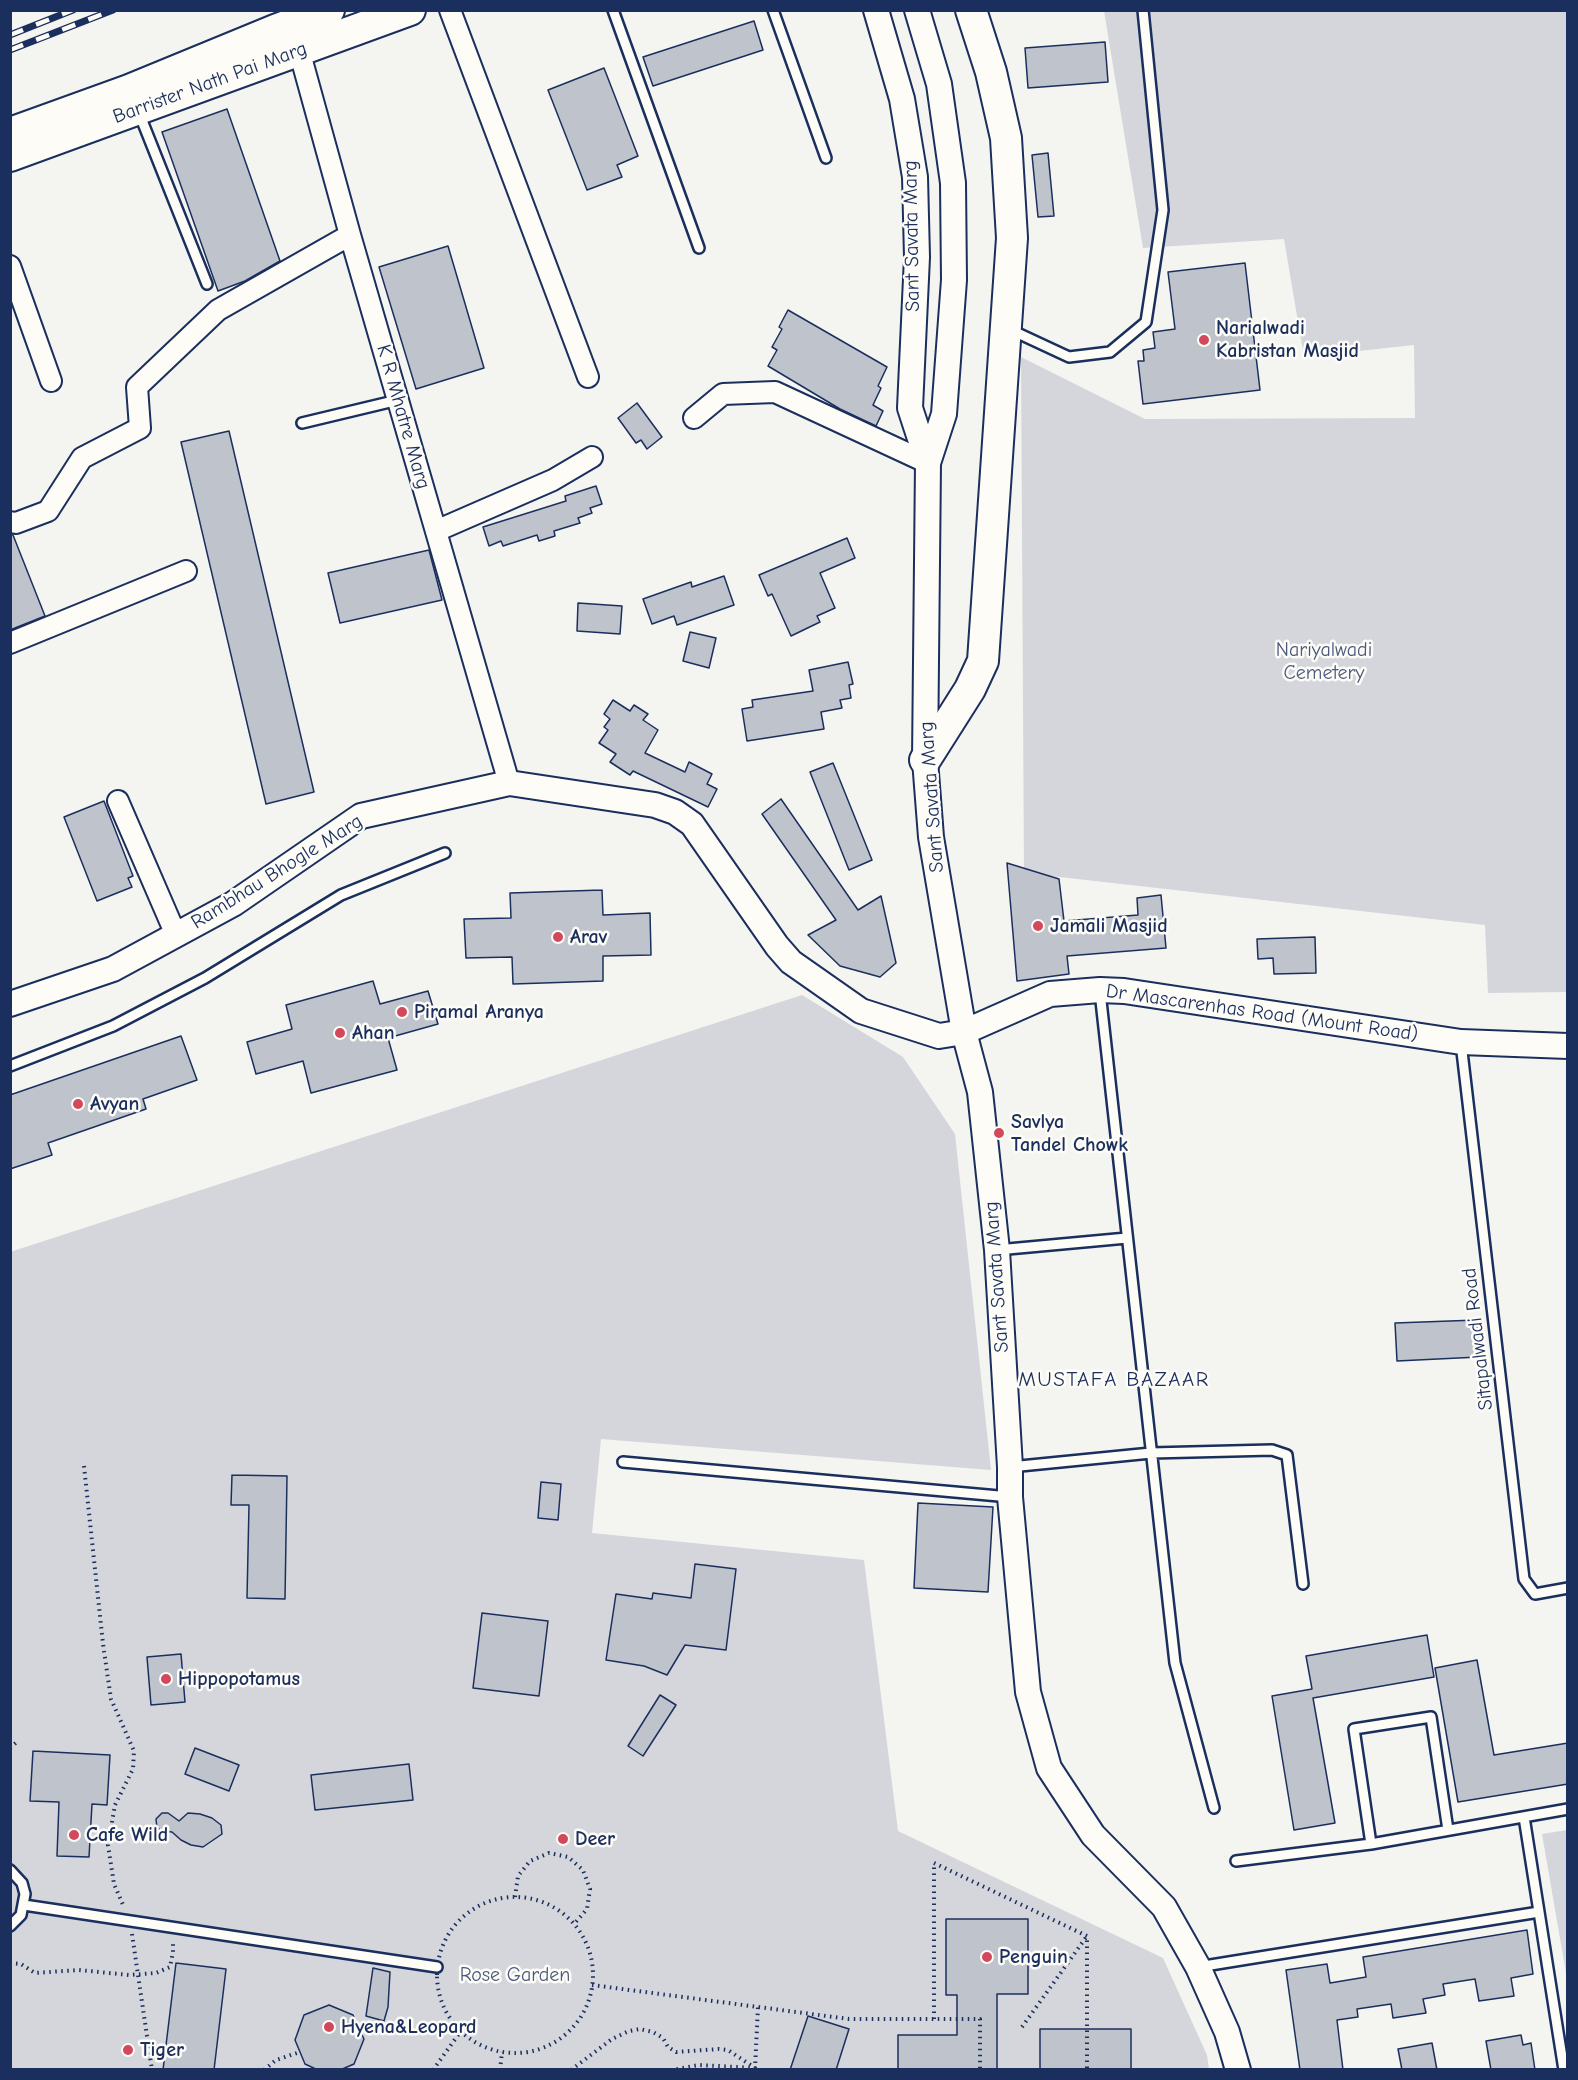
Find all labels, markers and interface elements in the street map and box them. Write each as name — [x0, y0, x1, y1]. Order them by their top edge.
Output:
street label: Barrister Nath Pai Marg — [110, 37, 310, 129]
street label: Sant Savata Marg — [899, 160, 925, 312]
place label: Narialwadi Kabristan Masjid — [1216, 316, 1359, 363]
marker: Narialwadi Kabristan Masjid — [1197, 333, 1211, 347]
street label: K R Mhatre Marg — [371, 342, 435, 492]
park label: Nariyalwadi Cemetery — [1276, 638, 1372, 685]
street label: Sant Savata Marg — [915, 721, 949, 873]
street label: Rambhau Bhogle Marg — [187, 809, 367, 935]
place label: Jamali Masjid — [1050, 914, 1168, 938]
marker: Jamali Masjid — [1031, 919, 1045, 933]
place label: Arav — [570, 925, 607, 949]
marker: Arav — [551, 930, 565, 944]
street label: Dr Mascarenhas Road (Mount Road) — [1104, 979, 1420, 1047]
place label: Piramal Aranya — [414, 1000, 544, 1024]
marker: Piramal Aranya — [395, 1005, 409, 1019]
place label: Ahan — [352, 1021, 395, 1045]
marker: Ahan — [333, 1026, 347, 1040]
place label: Avyan — [90, 1092, 139, 1116]
marker: Avyan — [71, 1097, 85, 1111]
place label: Savlya Tandel Chowk — [1011, 1110, 1128, 1157]
marker: Savlya Tandel Chowk — [992, 1126, 1006, 1140]
street label: Sant Savata Marg — [980, 1201, 1014, 1353]
street label: Sitapalwadi Road — [1457, 1266, 1499, 1412]
district label: MUSTAFA BAZAAR — [1018, 1367, 1210, 1393]
place label: Hippopotamus — [178, 1667, 300, 1691]
marker: Hippopotamus — [159, 1672, 173, 1686]
place label: Cafe Wild — [86, 1823, 168, 1847]
place label: Deer — [575, 1827, 615, 1851]
marker: Cafe Wild — [67, 1828, 81, 1842]
marker: Deer — [556, 1832, 570, 1846]
place label: Penguin — [999, 1945, 1068, 1969]
marker: Penguin — [980, 1950, 994, 1964]
park label: Rose Garden — [460, 1963, 570, 1987]
place label: Hyena&Leopard — [341, 2015, 476, 2039]
marker: Hyena&Leopard — [322, 2020, 336, 2034]
place label: Tiger — [140, 2038, 184, 2062]
marker: Tiger — [121, 2043, 135, 2057]

